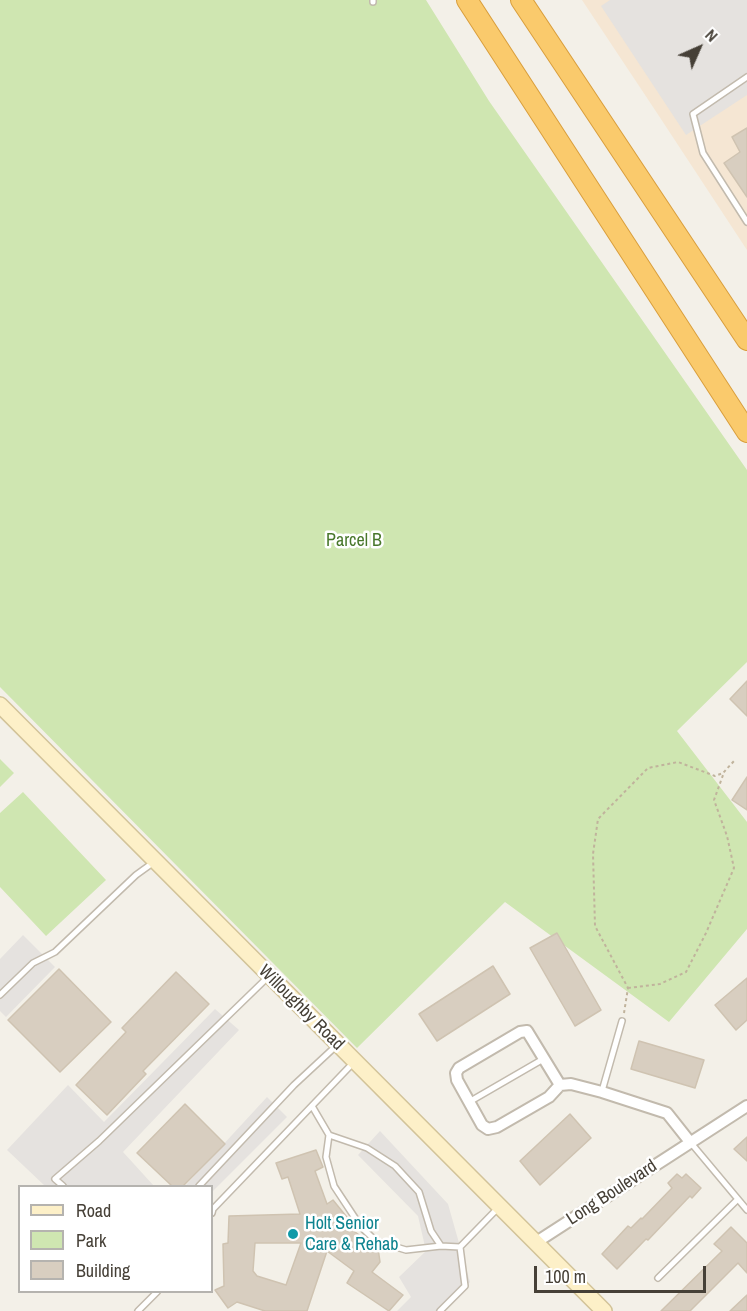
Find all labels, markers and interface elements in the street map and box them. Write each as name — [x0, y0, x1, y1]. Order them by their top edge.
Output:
north arrow — [669, 18, 729, 78]
text: N — [701, 24, 723, 46]
park label: Parcel B — [326, 530, 382, 552]
street label: Willoughby Road — [254, 961, 348, 1055]
street label: Long Boulevard — [563, 1156, 661, 1230]
legend — [18, 1185, 213, 1293]
text: Road — [76, 1198, 111, 1223]
place label: Holt Senior Care & Rehab — [305, 1213, 399, 1256]
marker: Holt Senior Care & Rehab — [286, 1227, 300, 1241]
text: Park — [76, 1228, 106, 1253]
scale bar — [537, 1254, 710, 1292]
text: Building — [76, 1258, 130, 1283]
text: 100 m — [545, 1264, 586, 1289]

